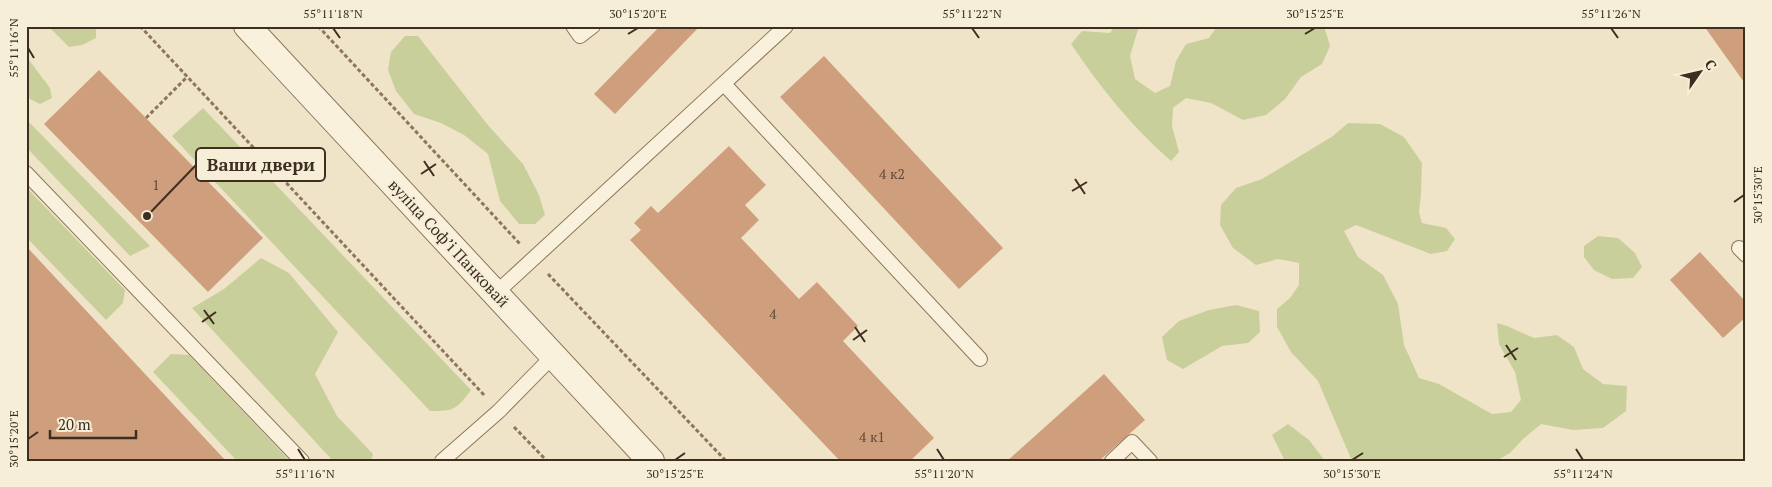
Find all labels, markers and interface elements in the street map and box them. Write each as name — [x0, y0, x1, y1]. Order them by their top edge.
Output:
text: 55°11'18"N — [303, 6, 363, 21]
text: 30°15'20"E — [609, 6, 667, 21]
text: 55°11'22"N — [942, 6, 1002, 21]
text: 30°15'25"E — [1286, 6, 1344, 21]
text: 55°11'26"N — [1581, 6, 1641, 21]
text: 55°11'16"N — [6, 18, 21, 78]
north arrow — [1674, 48, 1724, 98]
text: С — [1701, 55, 1722, 74]
callout: Ваши двери — [196, 148, 325, 181]
text: Ваши двери — [207, 152, 315, 176]
house number: 4 к2 — [879, 164, 905, 183]
text: 30°15'30"E — [1750, 166, 1765, 224]
street label: вуліца Софʼі Панковай — [384, 174, 514, 312]
house number: 1 — [152, 175, 160, 194]
house number: 4 — [769, 304, 777, 323]
scale bar — [50, 407, 136, 439]
text: 30°15'20"E — [6, 410, 21, 468]
text: 20 m — [58, 414, 91, 434]
house number: 4 к1 — [859, 427, 885, 446]
text: 55°11'16"N — [275, 466, 335, 481]
text: 30°15'25"E — [646, 466, 704, 481]
text: 55°11'20"N — [914, 466, 974, 481]
text: 30°15'30"E — [1323, 466, 1381, 481]
text: 55°11'24"N — [1553, 466, 1613, 481]

